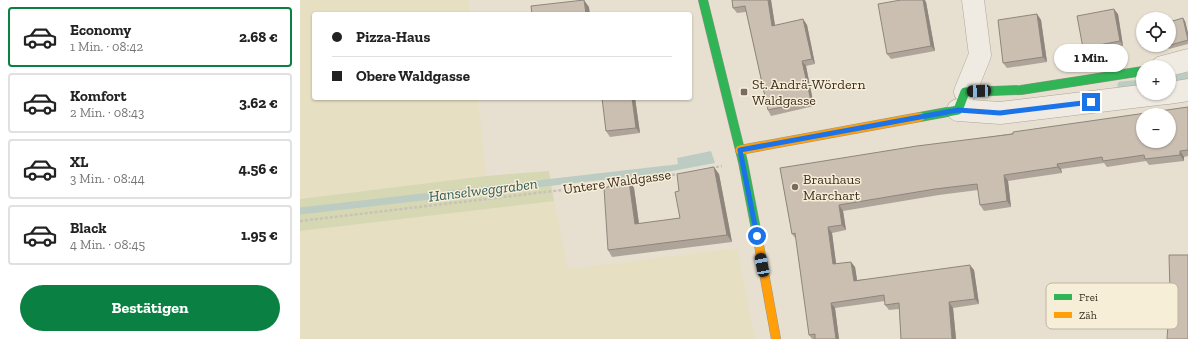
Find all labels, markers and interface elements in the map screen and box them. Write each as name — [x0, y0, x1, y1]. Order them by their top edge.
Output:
map controls — [1136, 12, 1176, 148]
button: locate — [1136, 12, 1176, 52]
icon: car — [22, 19, 58, 55]
text: Economy — [70, 21, 131, 39]
text: 2.68 € — [239, 28, 278, 46]
text: Pizza-Haus — [356, 28, 430, 46]
text: 1 Min. · 08:42 — [70, 39, 143, 54]
callout: 1 Min. — [1054, 44, 1128, 72]
text: 1 Min. — [1074, 50, 1108, 65]
button: + — [1136, 60, 1176, 100]
text: Obere Waldgasse — [356, 67, 470, 85]
place label: St. Andrä-Wördern Waldgasse — [752, 76, 865, 109]
icon: car — [22, 85, 58, 121]
car — [967, 85, 991, 97]
text: Komfort — [70, 87, 126, 105]
marker: St. Andrä-Wördern Waldgasse — [739, 87, 749, 97]
route end — [1082, 93, 1100, 111]
text: 3.62 € — [239, 94, 278, 112]
text: 2 Min. · 08:43 — [70, 105, 144, 120]
button: − — [1136, 108, 1176, 148]
icon: car — [22, 151, 58, 187]
text: XL — [70, 153, 88, 171]
text: 4.56 € — [238, 160, 278, 178]
street label: Untere Waldgasse — [562, 166, 672, 198]
text: 3 Min. · 08:44 — [70, 171, 145, 186]
place label: Brauhaus Marchart — [803, 171, 861, 204]
water label: Hanselweggraben — [427, 174, 539, 206]
marker: Brauhaus Marchart — [790, 182, 800, 192]
icon: car — [22, 217, 58, 253]
text: Black — [70, 219, 107, 237]
text: 1.95 € — [241, 226, 278, 244]
route start — [748, 227, 766, 245]
text: 4 Min. · 08:45 — [70, 237, 145, 252]
car — [754, 252, 770, 278]
legend — [1046, 283, 1178, 329]
button: Bestätigen — [20, 285, 280, 331]
text: Frei — [1079, 291, 1098, 304]
text: Zäh — [1079, 309, 1098, 322]

